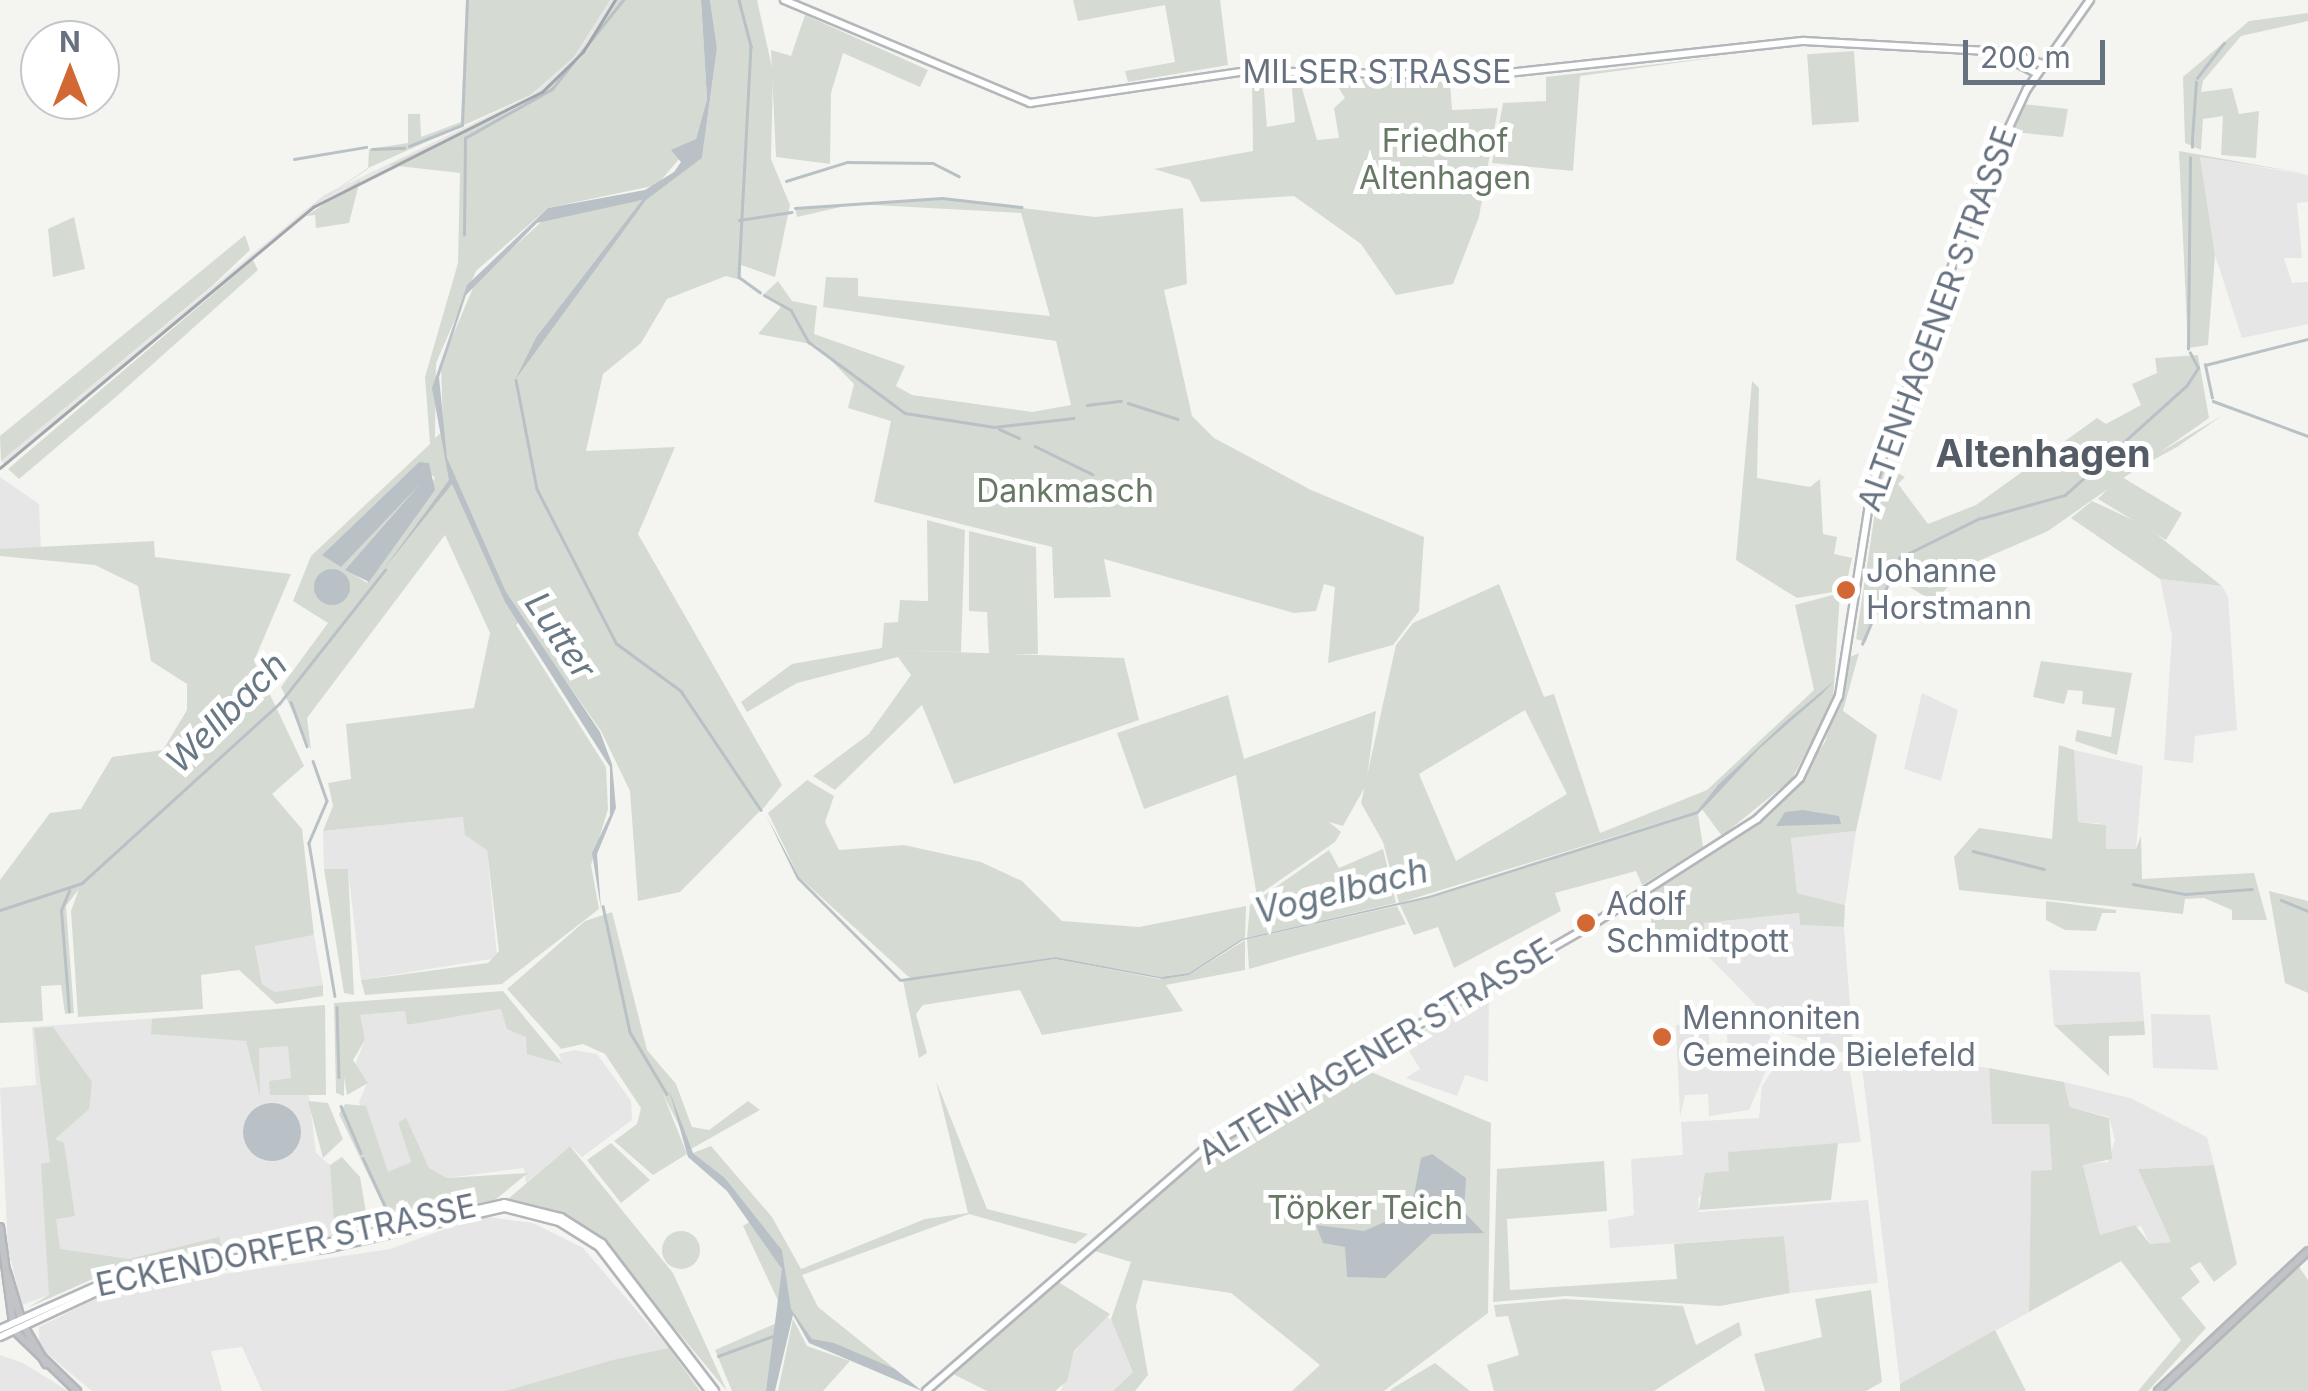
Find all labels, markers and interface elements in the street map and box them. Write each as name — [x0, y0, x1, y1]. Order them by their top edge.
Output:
north arrow — [20, 20, 120, 120]
scale bar — [1968, 20, 2110, 82]
text: N — [59, 25, 81, 59]
text: 200 m — [1980, 39, 2071, 75]
street label: MILSER STRASSE — [1242, 53, 1512, 91]
street label: ALTENHAGENER STRASSE — [1851, 122, 2025, 516]
park label: Friedhof Altenhagen — [1359, 123, 1531, 198]
district label: Altenhagen — [1935, 431, 2151, 477]
park label: Dankmasch — [976, 472, 1154, 510]
place label: Johanne Horstmann — [1866, 553, 2032, 628]
marker: Johanne Horstmann — [1835, 579, 1857, 601]
water label: Lutter — [517, 584, 605, 686]
water label: Wellbach — [157, 643, 295, 781]
water label: Vogelbach — [1250, 848, 1432, 932]
place label: Adolf Schmidtpott — [1606, 886, 1789, 961]
marker: Adolf Schmidtpott — [1575, 912, 1597, 934]
street label: ALTENHAGENER STRASSE — [1192, 931, 1560, 1173]
place label: Mennoniten Gemeinde Bielefeld — [1682, 1000, 1976, 1075]
marker: Mennoniten Gemeinde Bielefeld — [1651, 1026, 1673, 1048]
street label: ECKENDORFER STRASSE — [92, 1187, 480, 1305]
park label: Töpker Teich — [1267, 1189, 1463, 1227]

